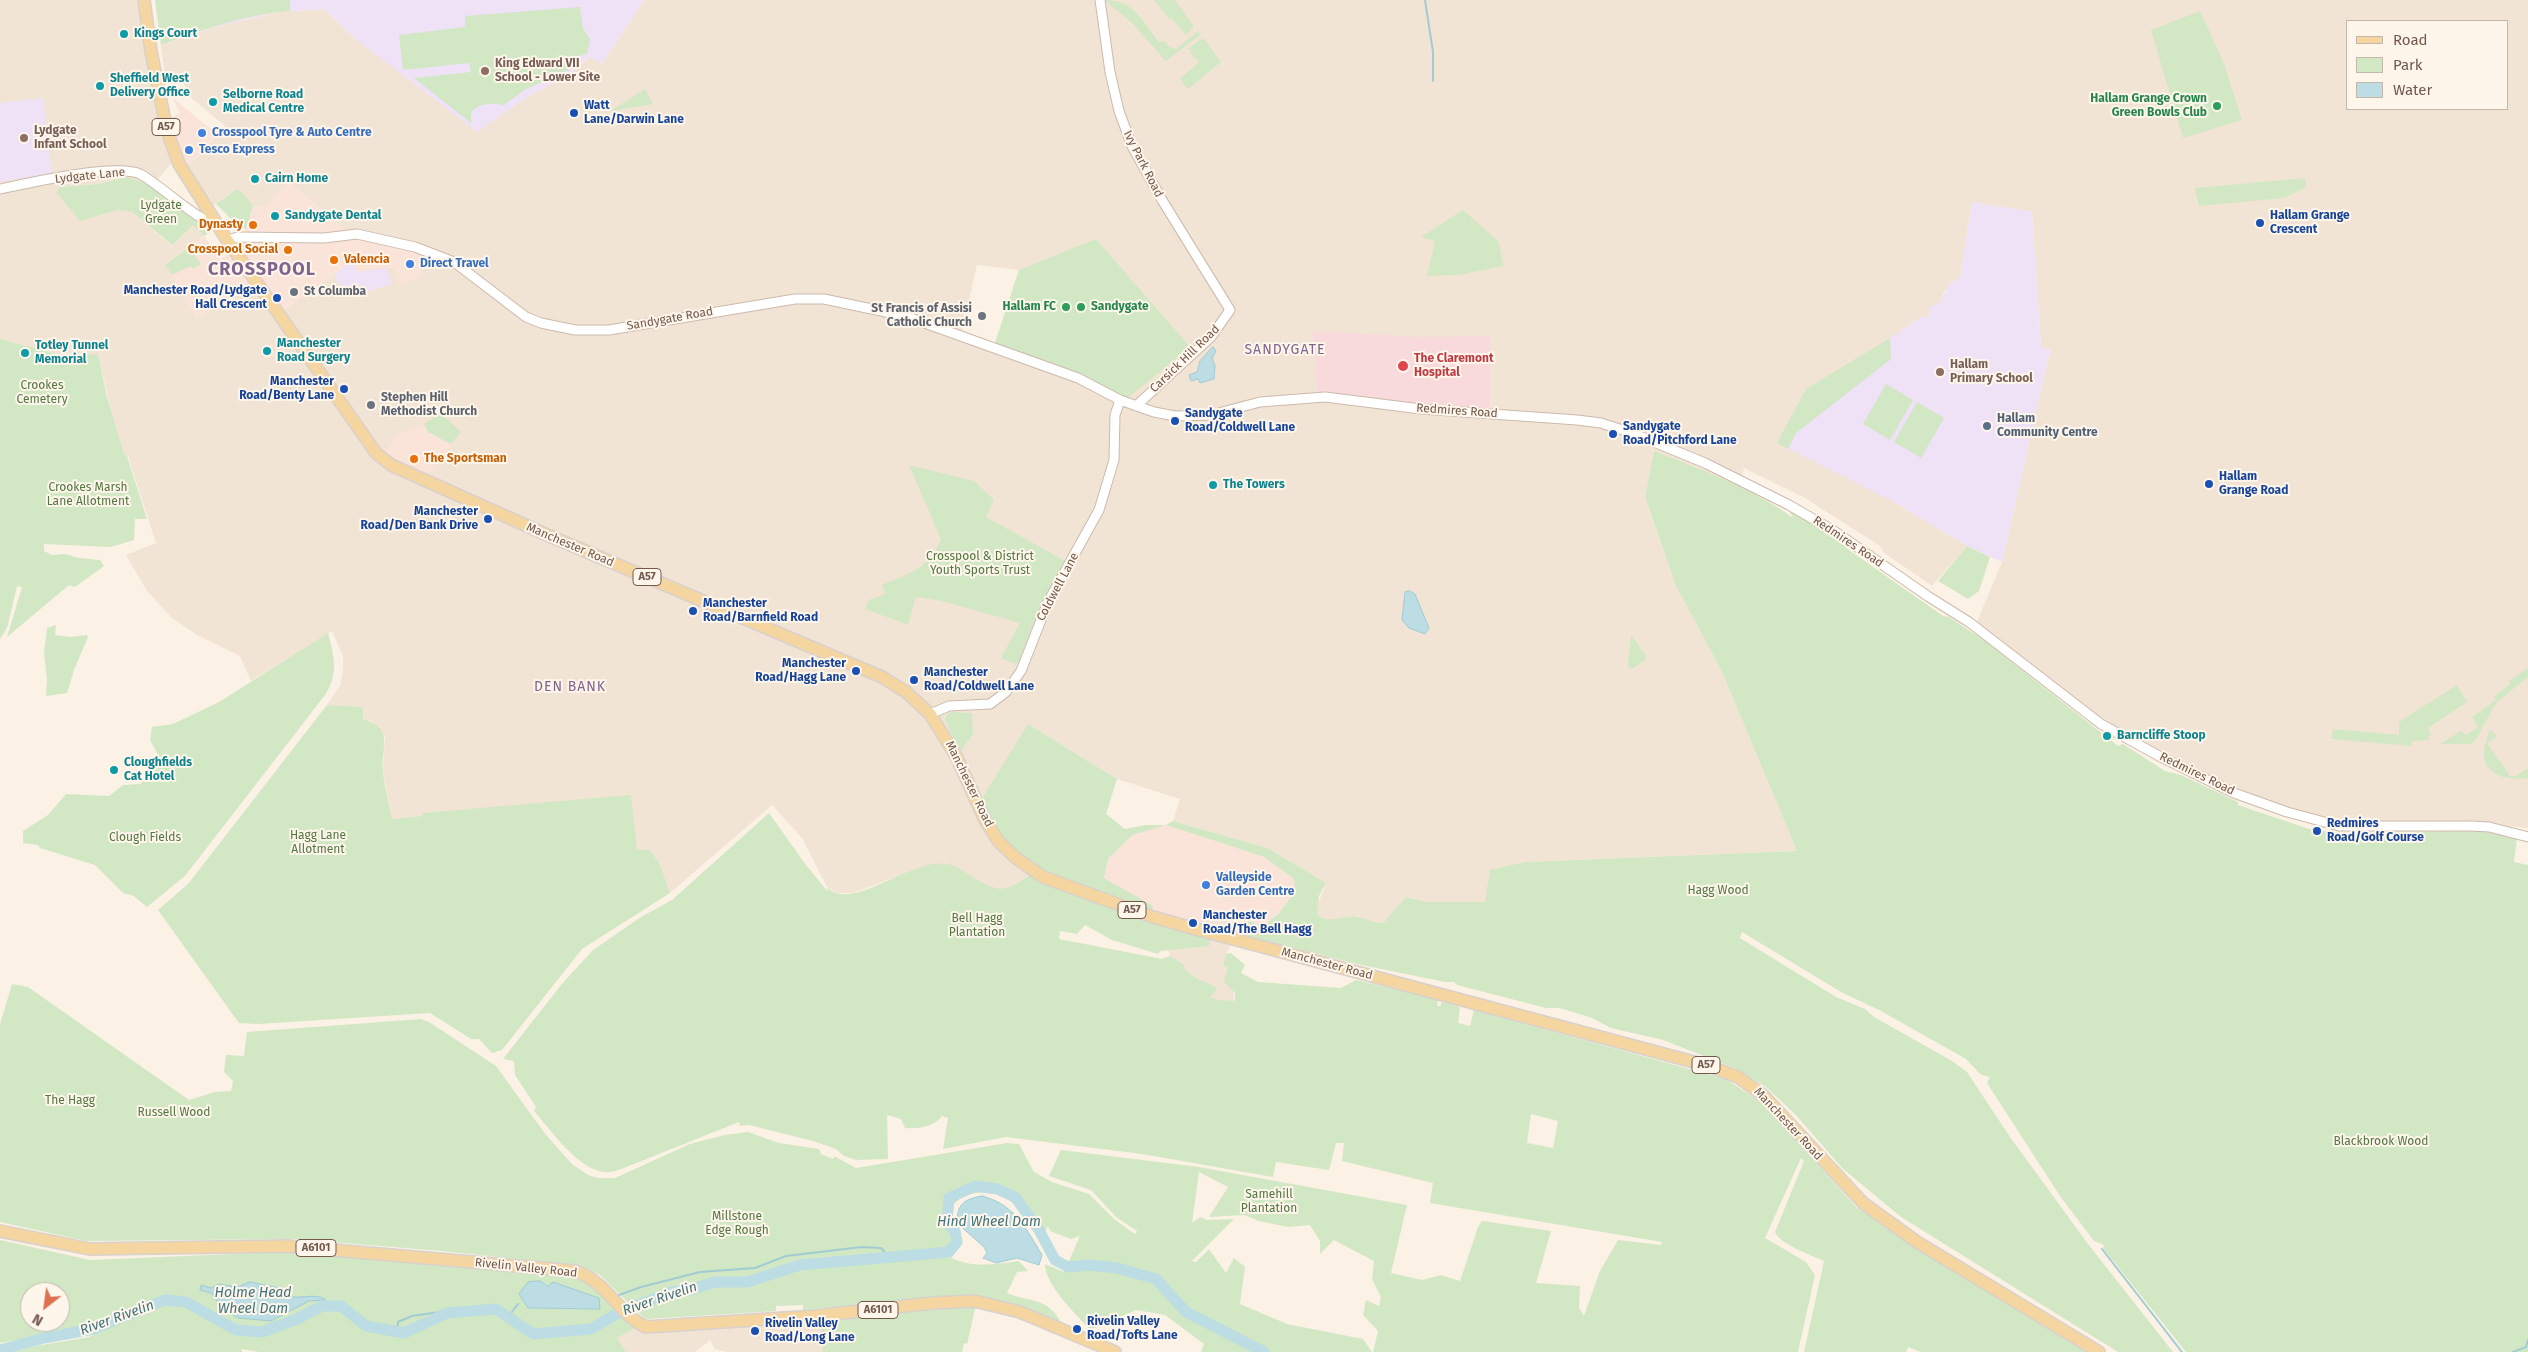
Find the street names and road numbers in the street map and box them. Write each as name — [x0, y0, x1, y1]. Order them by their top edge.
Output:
road number: A57 — [152, 118, 180, 136]
street label: Ivy Park Road — [1120, 128, 1166, 200]
street label: Lydgate Lane — [54, 165, 126, 187]
street label: Sandygate Road — [626, 304, 714, 334]
street label: Carsick Hill Road — [1147, 322, 1223, 396]
street label: Redmires Road — [1416, 401, 1498, 421]
street label: Redmires Road — [1810, 513, 1886, 571]
street label: Manchester Road — [524, 520, 616, 570]
street label: Coldwell Lane — [1034, 550, 1082, 624]
road number: A57 — [633, 568, 661, 586]
street label: Manchester Road — [942, 739, 996, 829]
street label: Redmires Road — [2157, 750, 2237, 798]
road number: A57 — [1118, 902, 1146, 918]
street label: Manchester Road — [1280, 945, 1374, 983]
road number: A57 — [1692, 1056, 1720, 1074]
street label: Manchester Road — [1751, 1085, 1825, 1163]
road number: A6101 — [296, 1240, 336, 1256]
street label: Rivelin Valley Road — [474, 1255, 578, 1281]
road number: A6101 — [858, 1302, 898, 1318]

